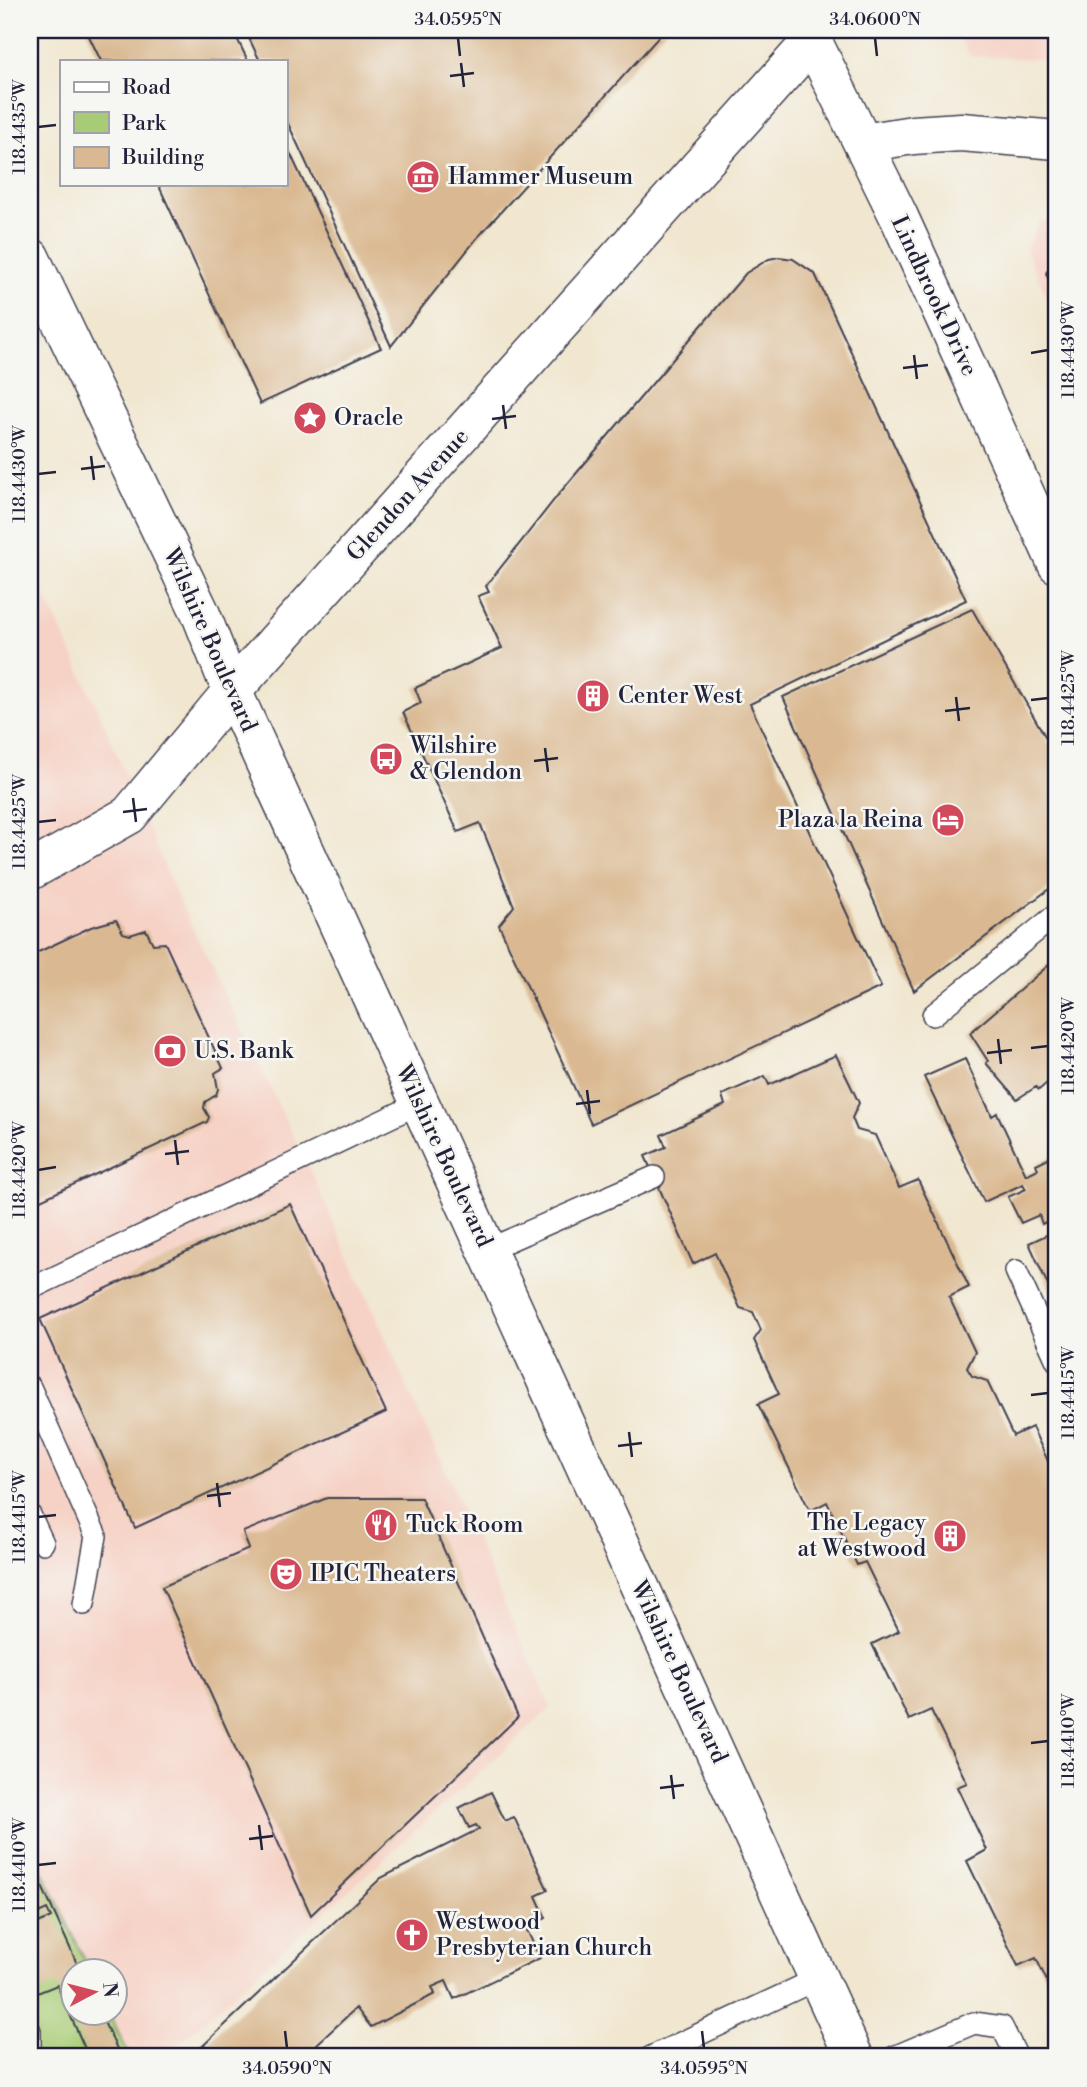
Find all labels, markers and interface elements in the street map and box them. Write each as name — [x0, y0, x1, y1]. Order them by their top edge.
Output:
text: 34.0595°N — [414, 8, 502, 31]
text: 34.0600°N — [829, 8, 921, 31]
legend — [60, 60, 287, 186]
text: Road — [122, 75, 171, 101]
text: 118.4435°W — [8, 79, 31, 175]
text: Park — [122, 111, 167, 137]
text: Building — [121, 145, 204, 171]
museum icon: Hammer Museum — [404, 158, 442, 196]
place label: Hammer Museum — [448, 163, 633, 191]
street label: Lindbrook Drive — [885, 211, 983, 381]
text: 118.4430°W — [1057, 301, 1080, 399]
place icon: Oracle — [291, 399, 329, 437]
place label: Oracle — [334, 404, 403, 432]
street label: Glendon Avenue — [341, 423, 475, 567]
text: 118.4430°W — [8, 425, 31, 523]
street label: Wilshire Boulevard — [156, 543, 263, 736]
text: 118.4425°W — [1057, 650, 1080, 746]
building icon: Center West — [574, 677, 612, 715]
place label: Center West — [618, 682, 743, 710]
place label: Wilshire & Glendon — [409, 732, 522, 786]
bus stop icon: Wilshire & Glendon — [367, 740, 405, 778]
text: 118.4425°W — [8, 774, 31, 870]
hotel icon: Plaza la Reina — [929, 801, 967, 839]
place label: Plaza la Reina — [778, 806, 923, 834]
text: 118.4420°W — [1057, 996, 1080, 1095]
bank icon: U.S. Bank — [151, 1032, 189, 1070]
place label: U.S. Bank — [194, 1037, 294, 1065]
street label: Wilshire Boulevard — [389, 1059, 499, 1252]
text: 118.4420°W — [8, 1120, 31, 1219]
text: 118.4415°W — [1057, 1346, 1080, 1440]
text: 118.4415°W — [8, 1470, 31, 1564]
restaurant icon: Tuck Room — [362, 1506, 400, 1544]
place label: The Legacy at Westwood — [798, 1509, 927, 1563]
place label: Tuck Room — [406, 1511, 523, 1539]
building icon: The Legacy at Westwood — [931, 1517, 969, 1555]
theatre icon: IPIC Theaters — [267, 1555, 305, 1593]
place label: IPIC Theaters — [310, 1560, 456, 1588]
street label: Wilshire Boulevard — [624, 1575, 734, 1768]
text: 118.4410°W — [1057, 1693, 1080, 1788]
text: 118.4410°W — [8, 1817, 31, 1912]
place label: Westwood Presbyterian Church — [435, 1908, 653, 1962]
church icon: Westwood Presbyterian Church — [393, 1916, 431, 1954]
north arrow — [60, 1958, 130, 2028]
text: N — [97, 1981, 123, 1999]
text: 34.0590°N — [242, 2057, 332, 2080]
text: 34.0595°N — [660, 2057, 748, 2080]

